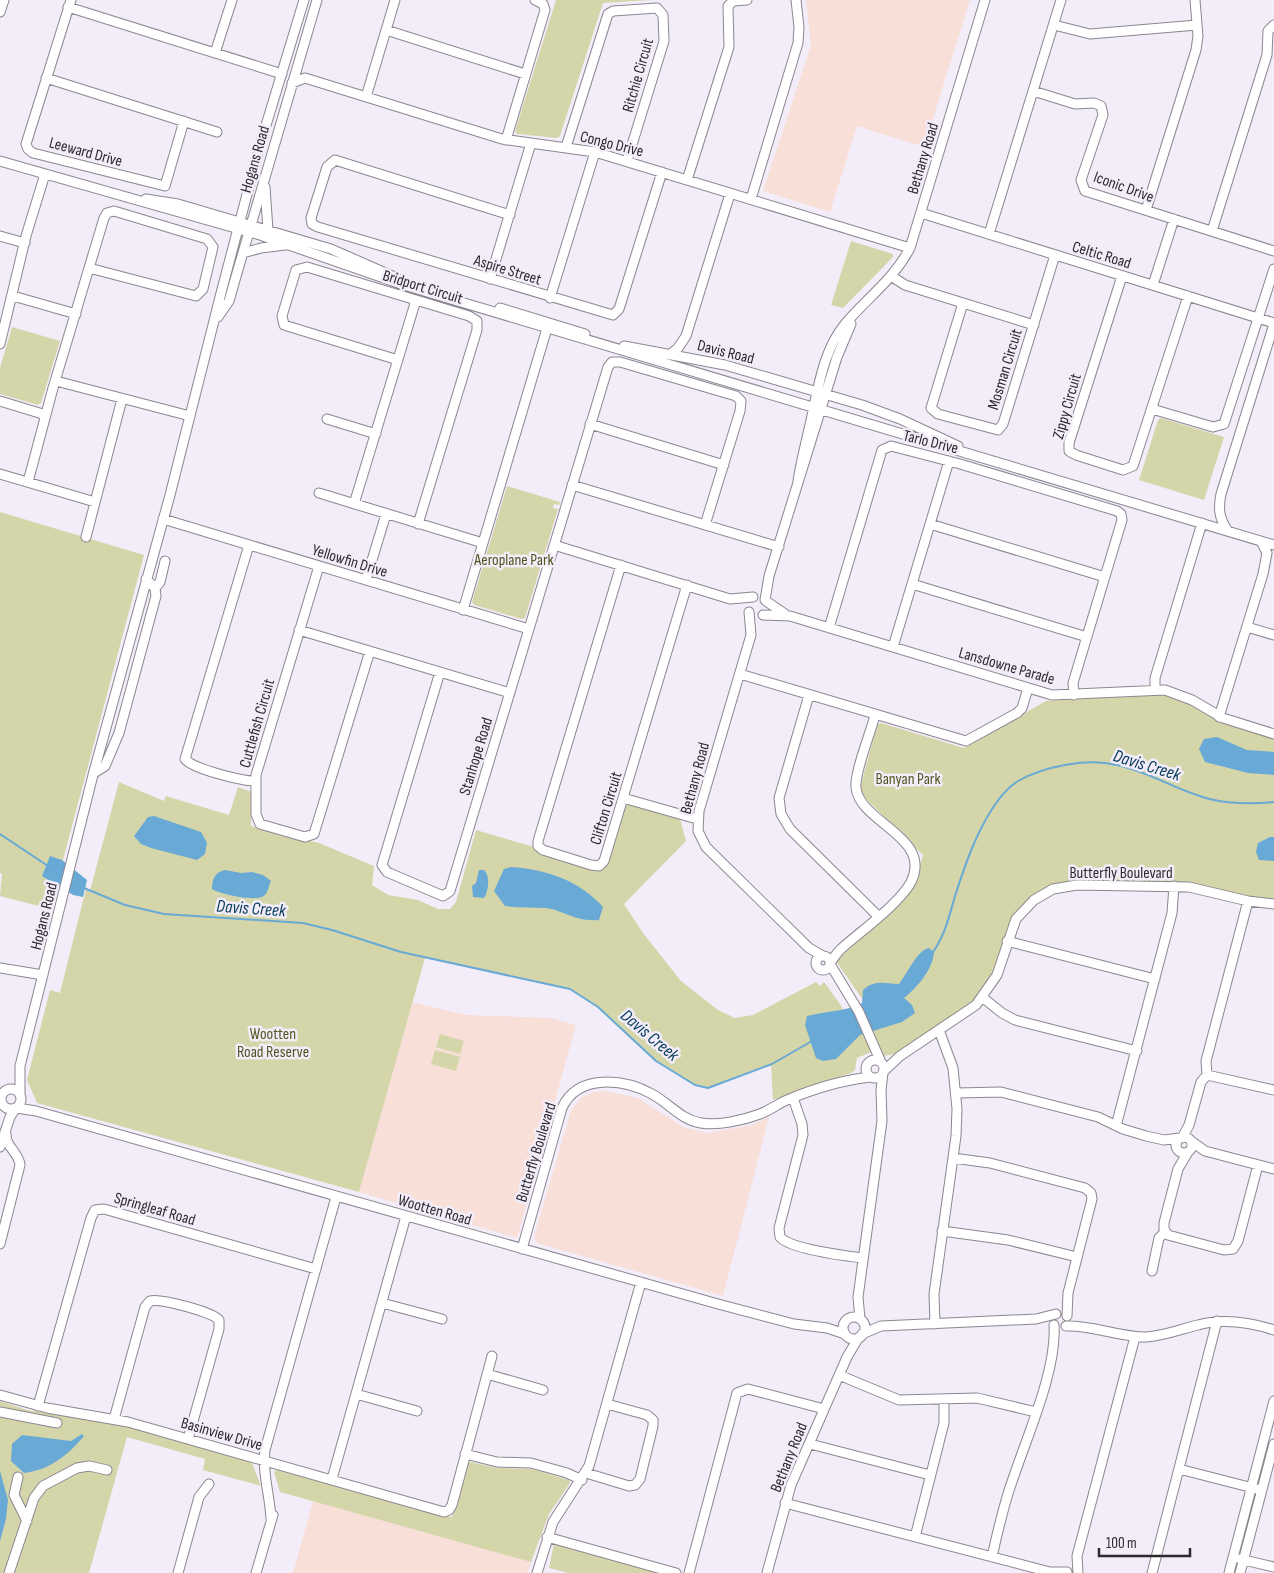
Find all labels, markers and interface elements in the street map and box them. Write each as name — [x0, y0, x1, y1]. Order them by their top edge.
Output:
street label: Ritchie Circuit — [619, 36, 658, 115]
street label: Bethany Road — [904, 120, 943, 196]
street label: Hogans Road — [237, 124, 274, 195]
street label: Congo Drive — [578, 127, 645, 161]
street label: Leeward Drive — [47, 134, 124, 171]
street label: Iconic Drive — [1091, 168, 1156, 207]
street label: Celtic Road — [1070, 238, 1133, 273]
street label: Aspire Street — [471, 251, 544, 290]
street label: Bridport Circuit — [380, 266, 465, 309]
street label: Mosman Circuit — [984, 327, 1027, 412]
street label: Davis Road — [695, 336, 756, 369]
street label: Zippy Circuit — [1049, 371, 1086, 441]
street label: Tarlo Drive — [901, 426, 960, 458]
street label: Yellowfin Drive — [309, 541, 390, 582]
park label: Aeroplane Park — [473, 551, 554, 570]
street label: Lansdowne Parade — [956, 644, 1057, 689]
street label: Cuttlefish Circuit — [236, 677, 279, 770]
street label: Stanhope Road — [456, 715, 497, 798]
street label: Bethany Road — [677, 740, 714, 816]
water label: Davis Creek — [1111, 745, 1184, 786]
street label: Clifton Circuit — [586, 769, 627, 847]
park label: Banyan Park — [875, 770, 941, 789]
street label: Butterfly Boulevard — [1069, 864, 1173, 883]
street label: Hogans Road — [27, 881, 62, 952]
water label: Davis Creek — [216, 896, 288, 921]
water label: Davis Creek — [616, 1005, 684, 1067]
park label: Wootten Road Reserve — [237, 1025, 309, 1062]
street label: Butterfly Boulevard — [512, 1100, 561, 1205]
street label: Springleaf Road — [112, 1189, 197, 1230]
street label: Wootten Road — [396, 1191, 474, 1230]
street label: Basinview Drive — [179, 1414, 265, 1455]
street label: Bethany Road — [767, 1420, 812, 1495]
scale bar — [1099, 1526, 1190, 1558]
text: 100 m — [1106, 1534, 1137, 1553]

